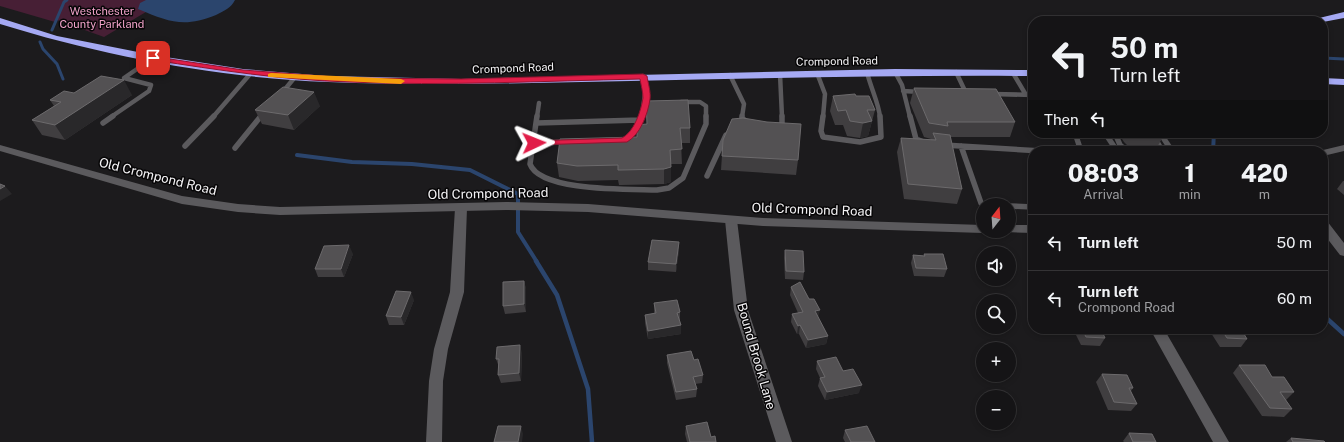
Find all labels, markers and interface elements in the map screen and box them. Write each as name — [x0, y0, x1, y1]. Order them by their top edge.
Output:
park label: Westchester County Parkland — [60, 5, 144, 30]
text: 50 m — [1110, 31, 1178, 64]
icon: left — [1044, 32, 1096, 84]
pin — [136, 41, 170, 75]
icon: arrive — [142, 47, 164, 69]
street label: Crompond Road — [796, 54, 878, 68]
street label: Crompond Road — [472, 61, 554, 75]
text: Turn left — [1110, 65, 1180, 86]
icon: left — [1087, 108, 1109, 130]
text: Then — [1044, 111, 1079, 128]
position arrow — [513, 122, 555, 164]
street label: Old Crompond Road — [97, 155, 218, 198]
text: 08:03 — [1068, 159, 1139, 187]
text: 1 — [1185, 159, 1195, 187]
text: 420 — [1241, 159, 1288, 187]
street label: Old Crompond Road — [427, 185, 549, 202]
text: Arrival — [1083, 187, 1123, 202]
text: min — [1179, 187, 1201, 202]
text: m — [1259, 187, 1270, 202]
north arrow — [976, 198, 1016, 238]
map controls — [976, 198, 1016, 430]
street label: Old Crompond Road — [751, 200, 873, 219]
icon: left — [1044, 232, 1066, 254]
text: Turn left — [1078, 234, 1139, 251]
text: 50 m — [1277, 234, 1312, 251]
button: sound — [976, 246, 1016, 286]
text: Turn left — [1078, 283, 1139, 300]
icon: left — [1044, 288, 1066, 310]
text: 60 m — [1277, 290, 1312, 307]
button: search — [976, 294, 1016, 334]
text: Crompond Road — [1078, 300, 1175, 315]
street label: Bound Brook Lane — [734, 301, 779, 411]
button: + — [976, 342, 1016, 382]
button: − — [976, 390, 1016, 430]

